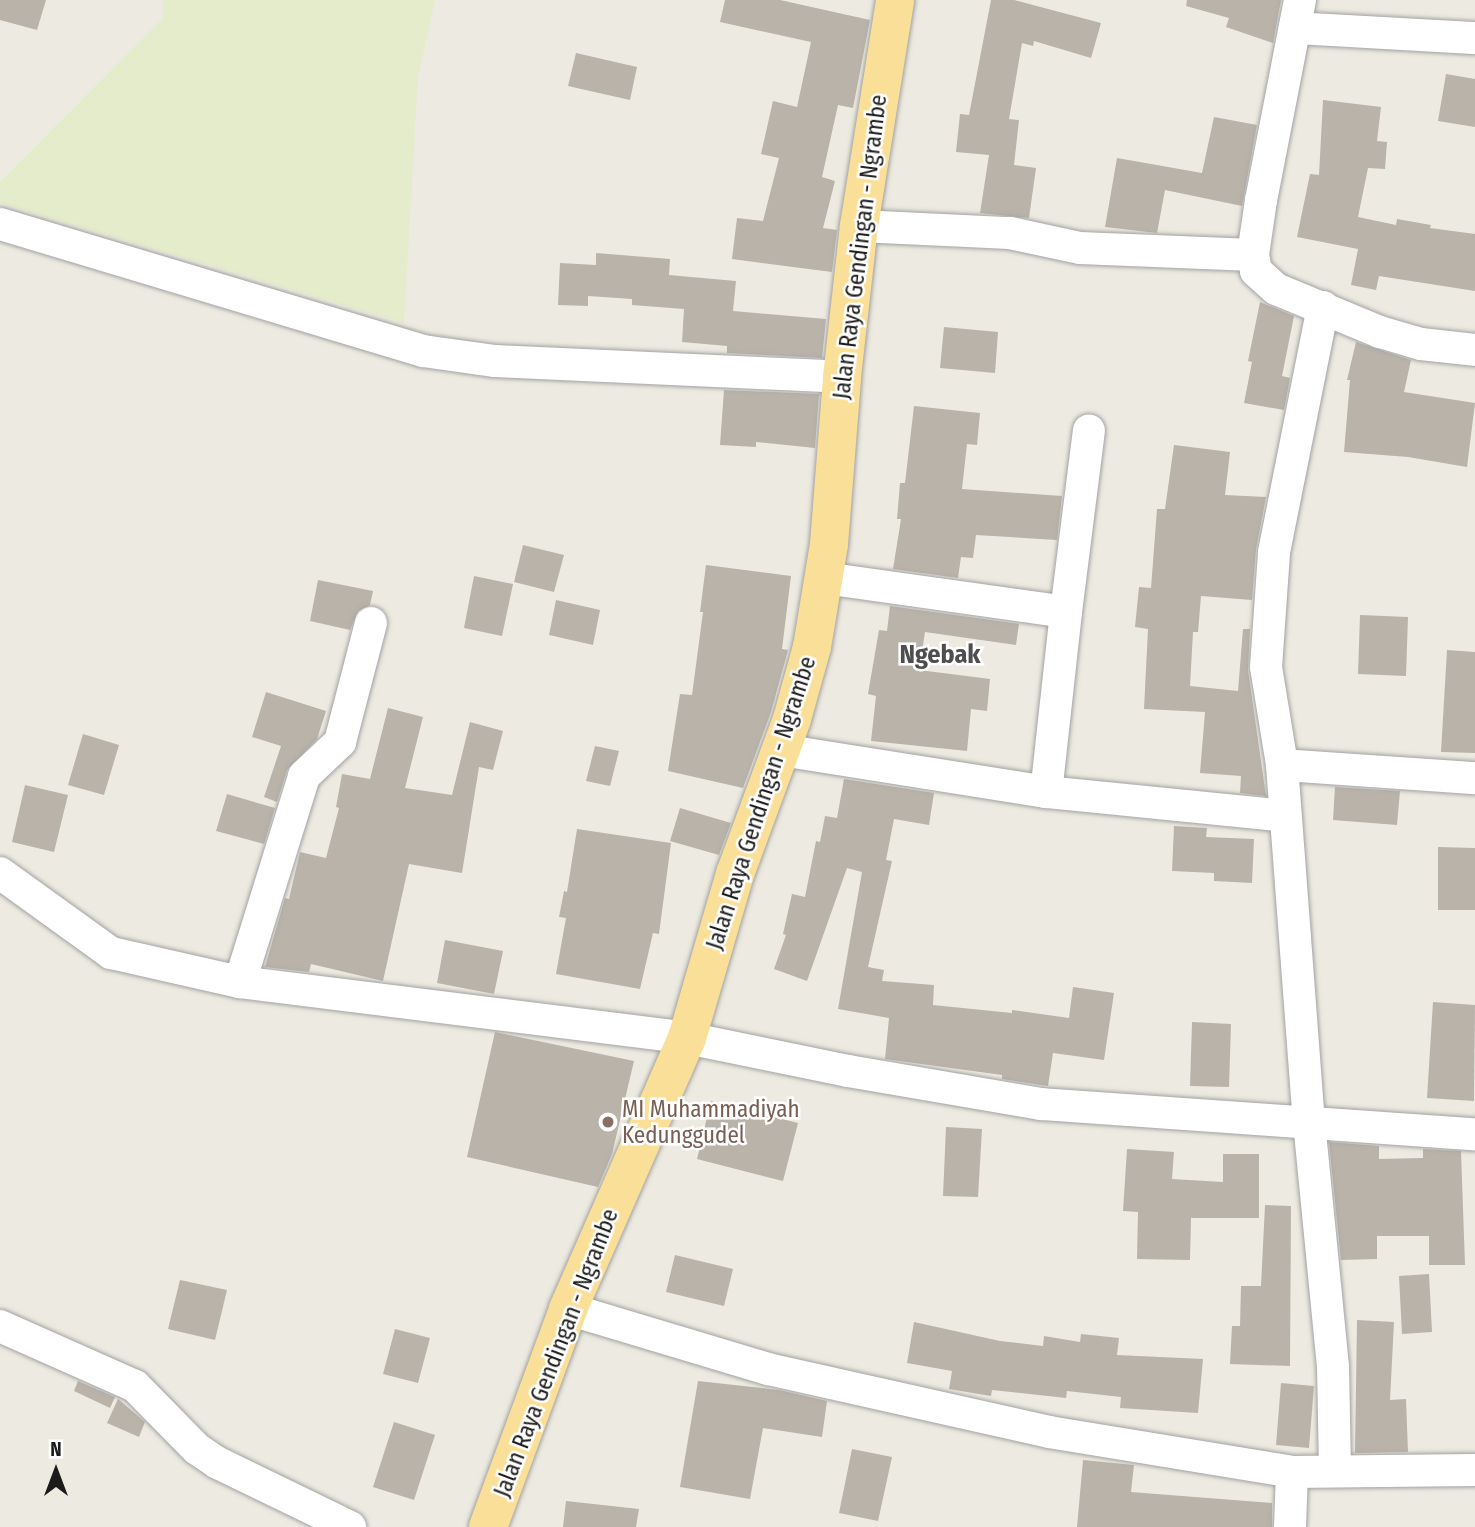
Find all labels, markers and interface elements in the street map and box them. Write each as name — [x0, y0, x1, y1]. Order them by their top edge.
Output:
street label: Jalan Raya Gendingan - Ngrambe — [828, 93, 892, 401]
district label: Ngebak — [899, 639, 981, 671]
street label: Jalan Raya Gendingan - Ngrambe — [701, 653, 821, 953]
place label: MI Muhammadiyah Kedunggudel — [622, 1095, 800, 1149]
marker: MI Muhammadiyah Kedunggudel — [600, 1114, 616, 1130]
street label: Jalan Raya Gendingan - Ngrambe — [488, 1205, 624, 1501]
north arrow — [21, 1436, 91, 1506]
text: N — [50, 1438, 62, 1461]

